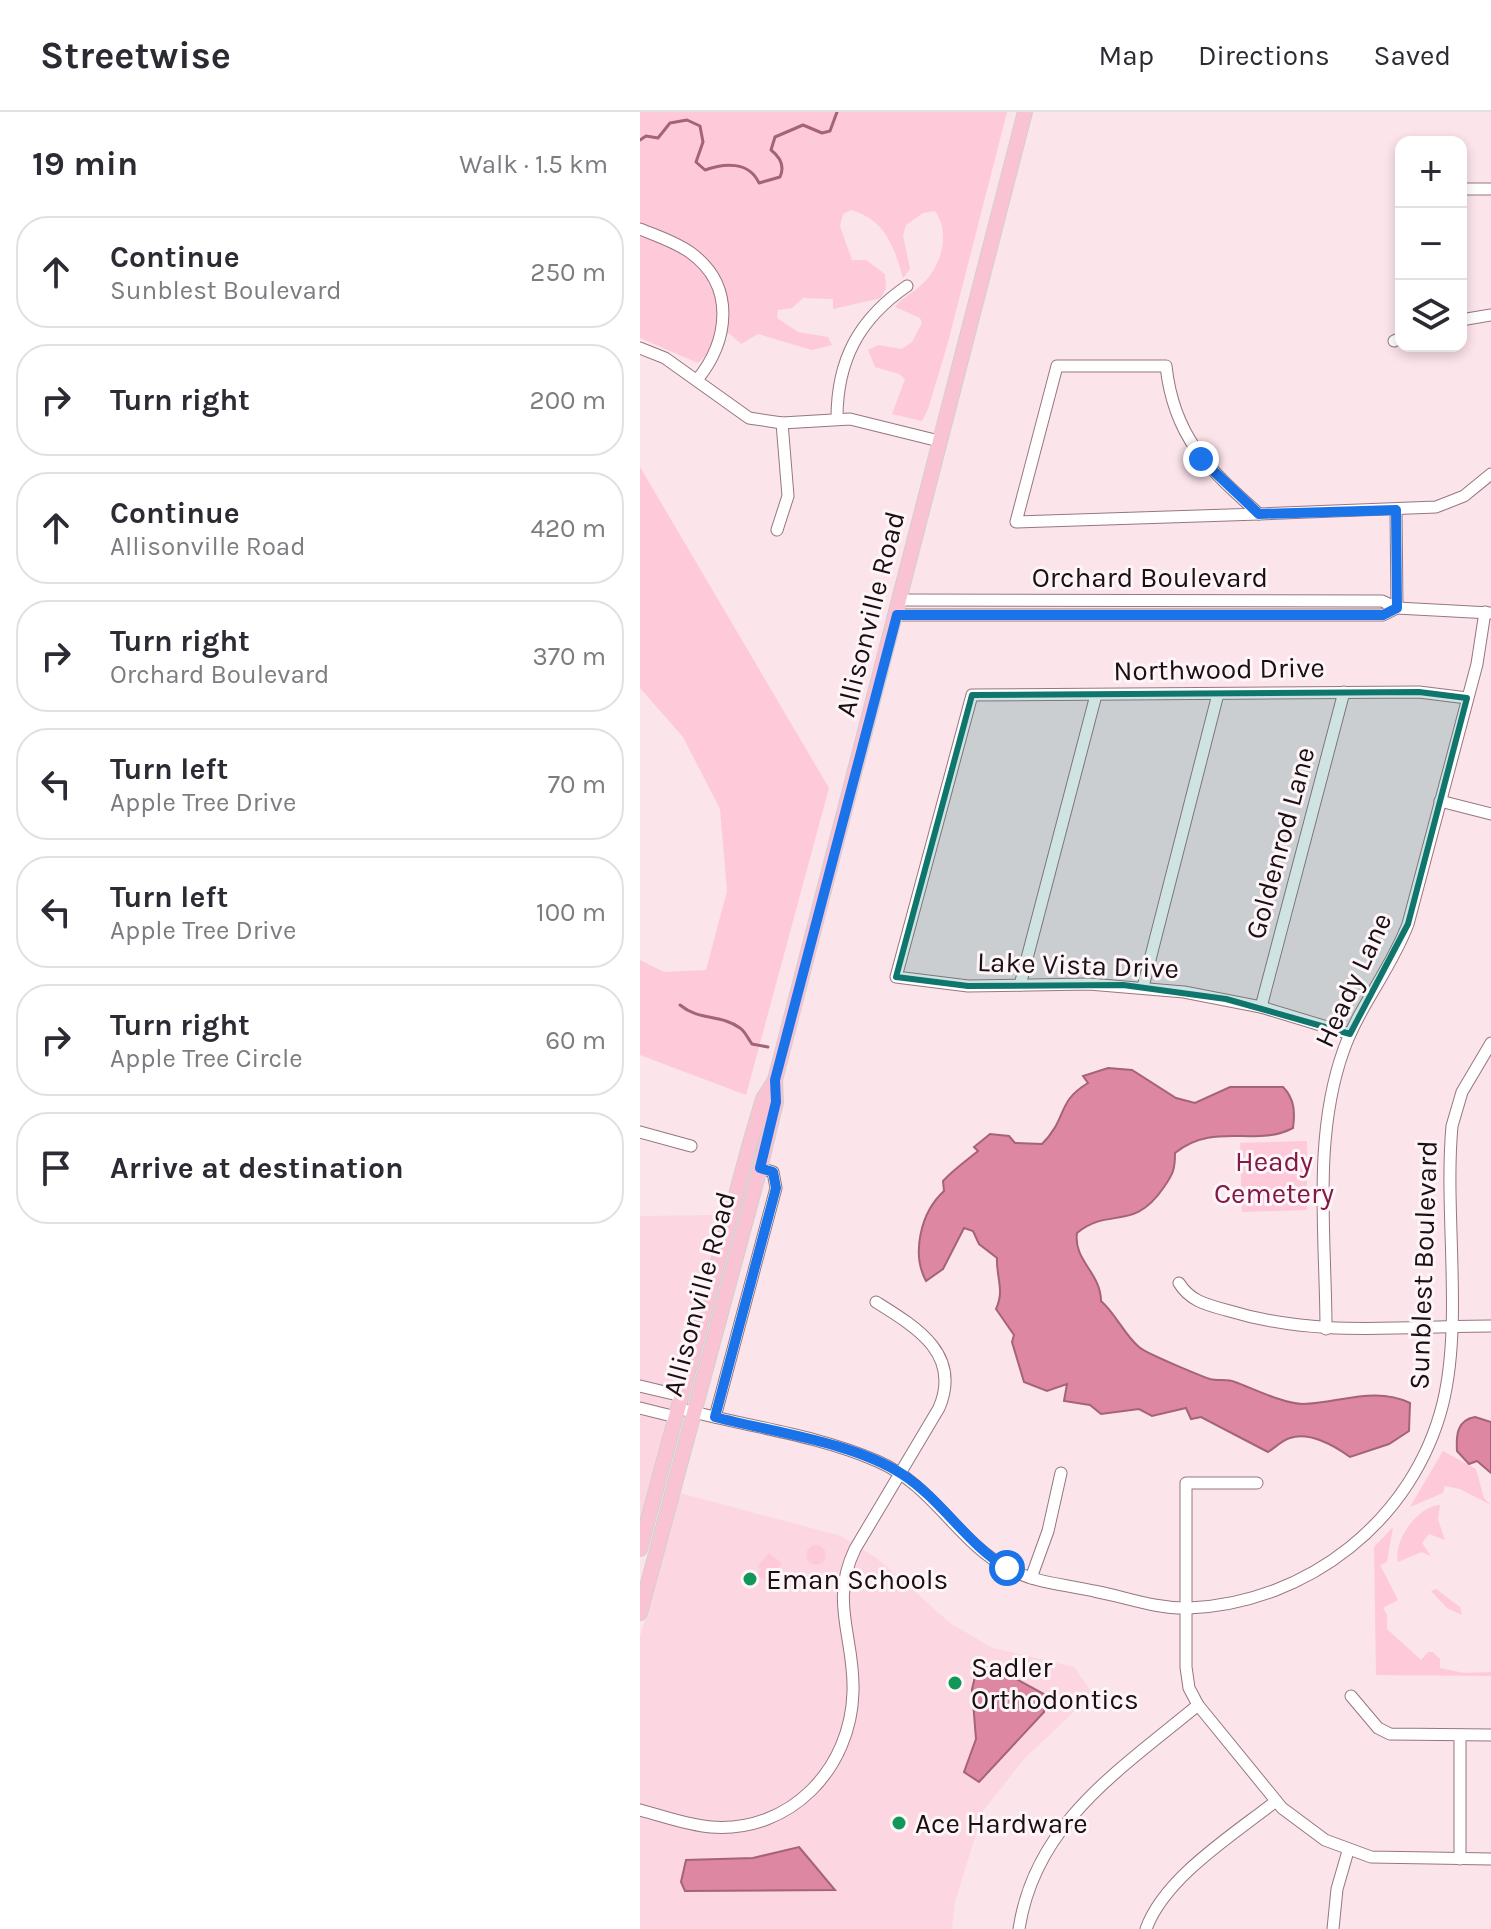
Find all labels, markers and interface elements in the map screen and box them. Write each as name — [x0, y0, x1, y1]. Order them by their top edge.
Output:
text: Streetwise — [40, 33, 231, 78]
text: Map — [1099, 39, 1154, 72]
text: Directions — [1198, 39, 1330, 72]
text: Saved — [1374, 39, 1451, 72]
map controls — [1395, 136, 1467, 352]
button: + — [1395, 136, 1467, 208]
text: 19 min — [32, 144, 138, 184]
text: Walk · 1.5 km — [459, 149, 608, 180]
button: − — [1395, 208, 1467, 280]
text: Continue — [110, 239, 240, 275]
icon: ahead — [34, 250, 78, 294]
text: 250 m — [530, 257, 606, 288]
text: Sunblest Boulevard — [110, 275, 342, 306]
button: layers — [1395, 280, 1467, 352]
icon: right — [34, 378, 78, 422]
text: Turn right — [110, 382, 250, 418]
text: 200 m — [530, 385, 606, 416]
route end — [1183, 441, 1219, 477]
text: Continue — [110, 495, 240, 531]
icon: ahead — [34, 506, 78, 550]
street label: Allisonville Road — [829, 508, 911, 720]
text: 420 m — [530, 513, 606, 544]
text: Allisonville Road — [110, 531, 306, 562]
street label: Orchard Boulevard — [1032, 561, 1268, 594]
text: Turn right — [110, 623, 250, 659]
icon: right — [34, 634, 78, 678]
text: 370 m — [533, 641, 606, 672]
street label: Northwood Drive — [1113, 651, 1325, 687]
text: Orchard Boulevard — [110, 659, 330, 690]
street label: Goldenrod Lane — [1239, 743, 1321, 943]
text: Turn left — [110, 751, 228, 787]
icon: left — [34, 762, 78, 806]
text: 70 m — [548, 769, 606, 800]
text: Apple Tree Drive — [110, 787, 296, 818]
text: Turn left — [110, 879, 228, 915]
icon: left — [34, 890, 78, 934]
text: 100 m — [536, 897, 606, 928]
street label: Heady Lane — [1307, 908, 1399, 1052]
text: Apple Tree Drive — [110, 915, 296, 946]
street label: Lake Vista Drive — [976, 945, 1180, 985]
text: Turn right — [110, 1007, 250, 1043]
icon: right — [34, 1018, 78, 1062]
text: 60 m — [545, 1025, 606, 1056]
text: Apple Tree Circle — [110, 1043, 303, 1074]
street label: Sunblest Boulevard — [1402, 1140, 1444, 1390]
park label: Heady Cemetery — [1214, 1145, 1334, 1210]
icon: arrive — [34, 1146, 78, 1190]
text: Arrive at destination — [110, 1150, 404, 1186]
street label: Allisonville Road — [656, 1188, 742, 1400]
route start — [989, 1550, 1025, 1586]
place label: Eman Schools — [766, 1563, 948, 1596]
marker: Eman Schools — [741, 1570, 759, 1588]
place label: Sadler Orthodontics — [971, 1651, 1139, 1716]
marker: Sadler Orthodontics — [946, 1674, 964, 1692]
place label: Ace Hardware — [915, 1807, 1088, 1840]
marker: Ace Hardware — [890, 1814, 908, 1832]

